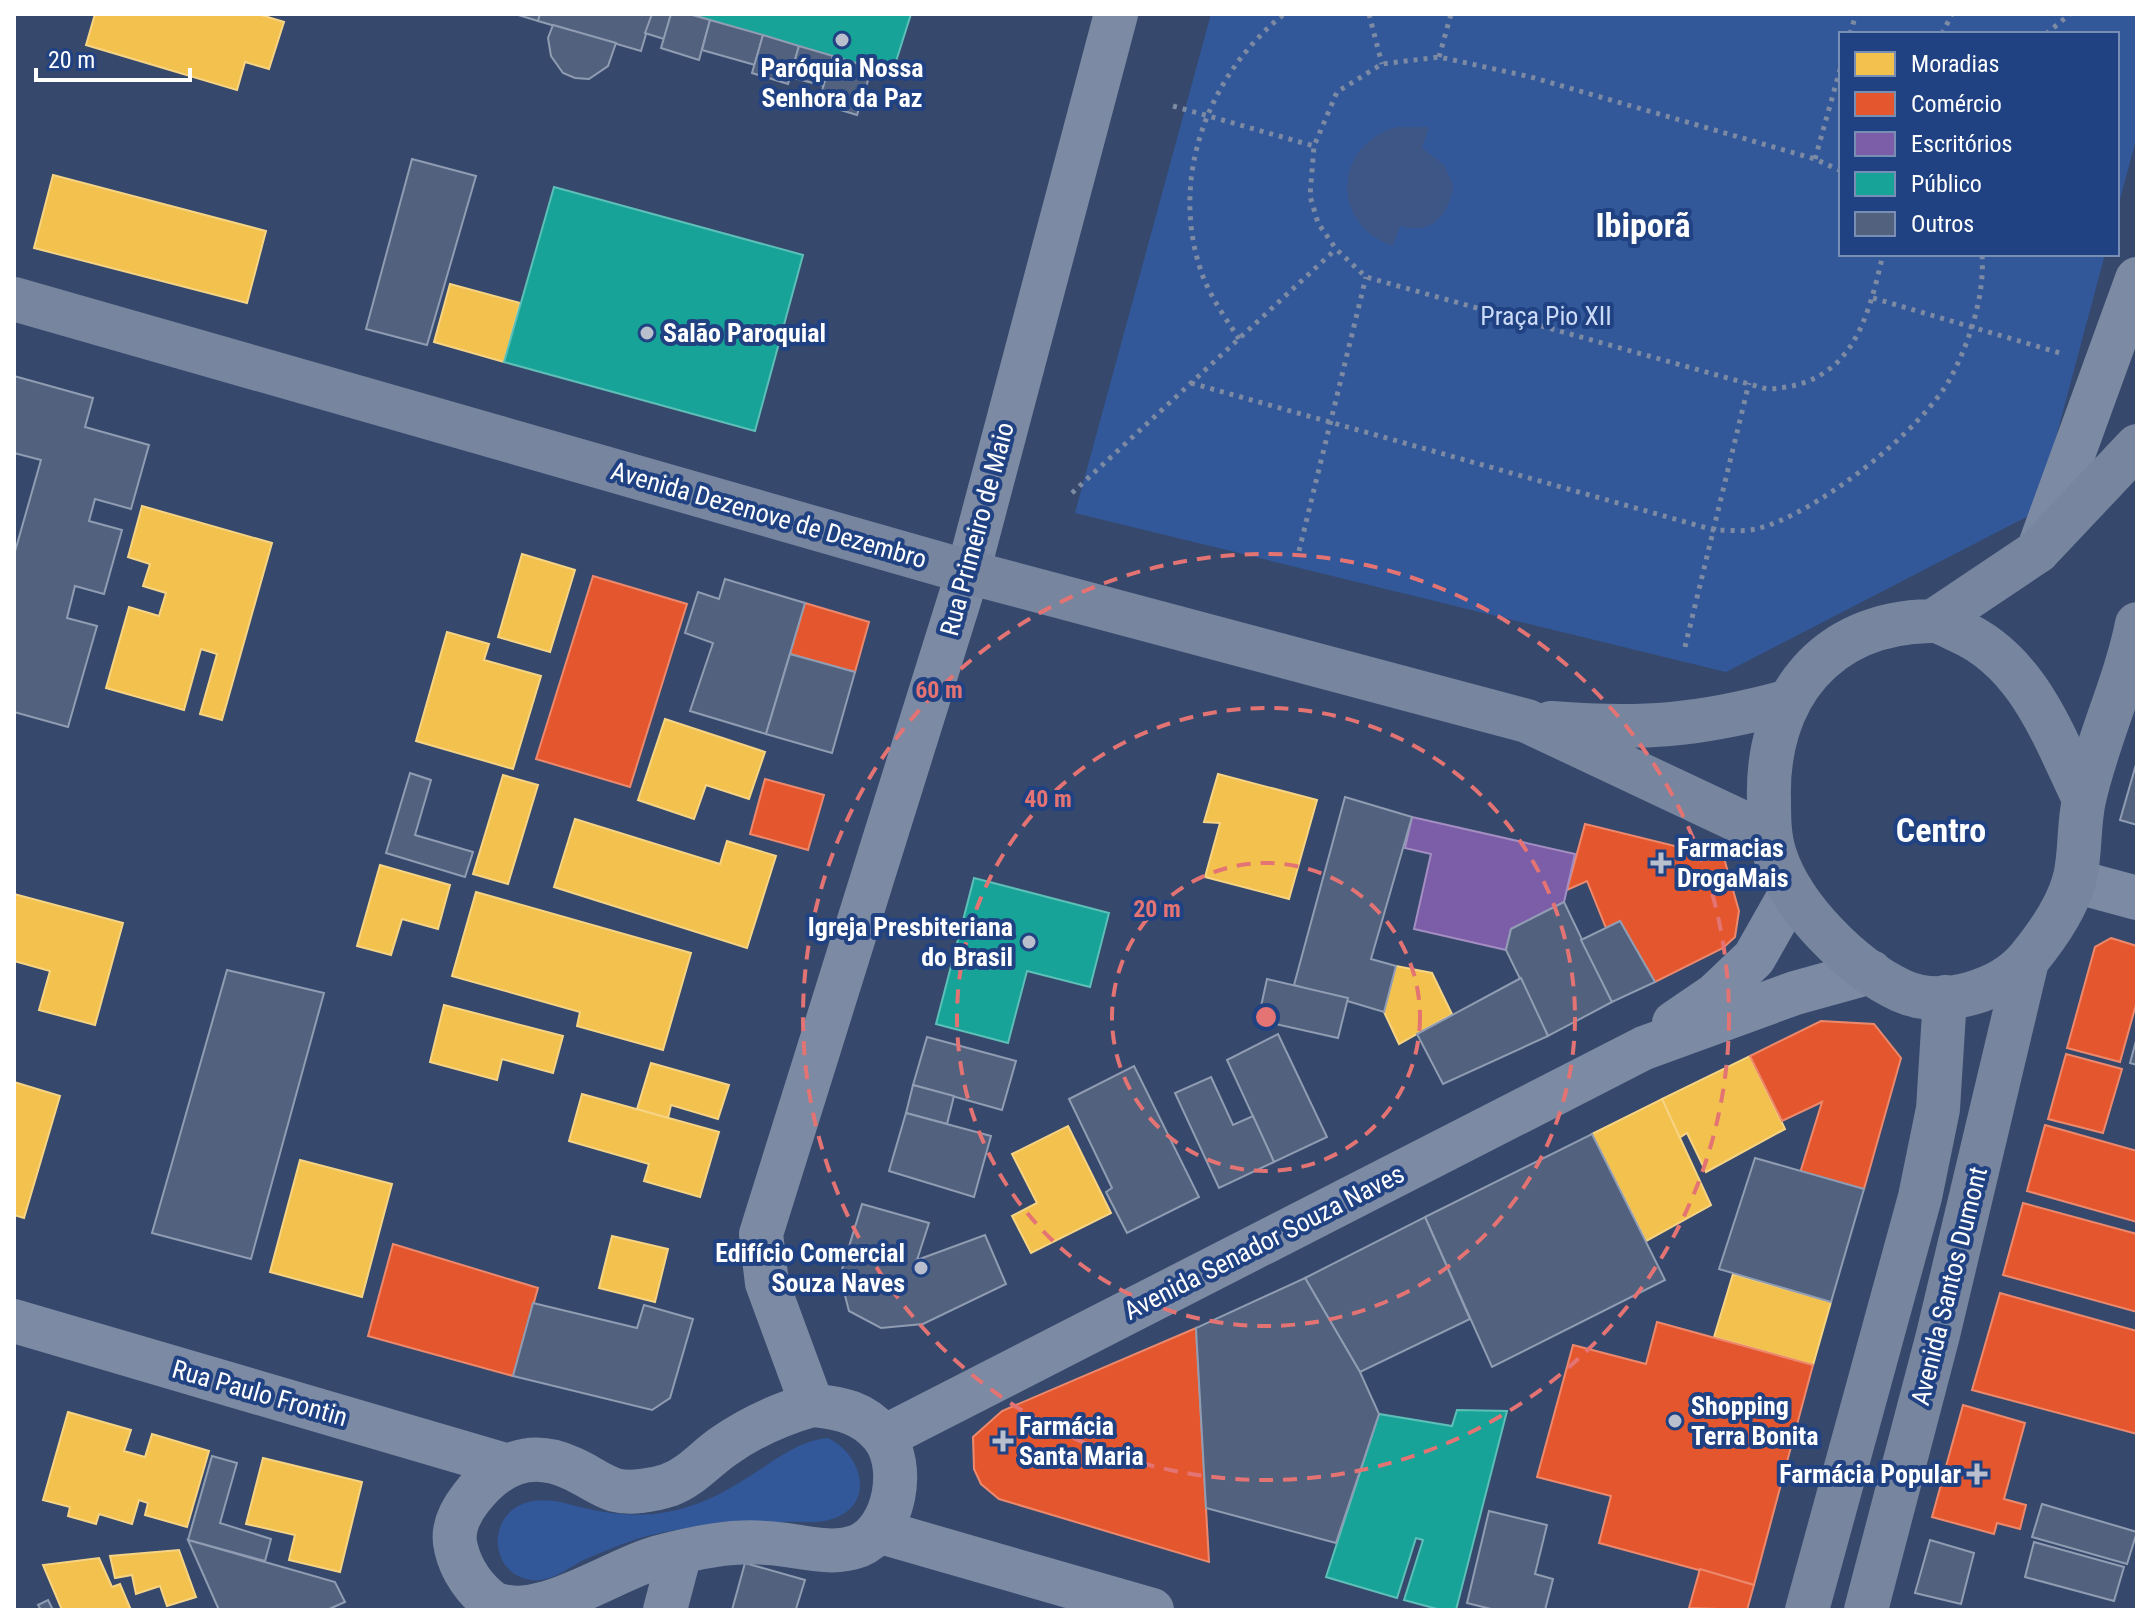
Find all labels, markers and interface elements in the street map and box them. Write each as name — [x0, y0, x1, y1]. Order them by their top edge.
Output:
marker: Paróquia Nossa Senhora da Paz — [833, 31, 851, 49]
scale bar — [36, 32, 190, 82]
legend — [1839, 32, 2119, 256]
text: 20 m — [48, 46, 95, 74]
text: Moradias — [1911, 50, 1999, 78]
place label: Paróquia Nossa Senhora da Paz — [760, 53, 924, 113]
text: Comércio — [1911, 90, 2002, 118]
text: Escritórios — [1911, 130, 2013, 158]
text: Público — [1911, 170, 1982, 198]
district label: Ibiporã — [1595, 205, 1691, 245]
text: Outros — [1911, 210, 1974, 238]
park label: Praça Pio XII — [1480, 301, 1612, 331]
place label: Salão Paroquial — [663, 318, 826, 348]
marker: Salão Paroquial — [638, 324, 656, 342]
street label: Rua Primeiro de Maio — [934, 419, 1020, 639]
street label: Avenida Dezenove de Dezembro — [608, 456, 930, 574]
text: 60 m — [915, 676, 963, 704]
text: 40 m — [1024, 785, 1072, 813]
district label: Centro — [1896, 810, 1986, 850]
place label: Farmacias DrogaMais — [1677, 833, 1788, 893]
marker: Farmacias DrogaMais — [1652, 854, 1670, 872]
text: 20 m — [1133, 895, 1181, 923]
place label: Igreja Presbiteriana do Brasil — [808, 912, 1013, 972]
marker: Igreja Presbiteriana do Brasil — [1020, 933, 1038, 951]
centre of rings — [1252, 1003, 1280, 1031]
street label: Avenida Senador Souza Naves — [1119, 1158, 1409, 1326]
street label: Avenida Santos Dumont — [1905, 1164, 1993, 1408]
place label: Edifício Comercial Souza Naves — [715, 1238, 905, 1298]
marker: Edifício Comercial Souza Naves — [912, 1259, 930, 1277]
street label: Rua Paulo Frontin — [169, 1354, 351, 1432]
place label: Shopping Terra Bonita — [1691, 1391, 1819, 1451]
place label: Farmácia Santa Maria — [1019, 1411, 1144, 1471]
marker: Shopping Terra Bonita — [1666, 1412, 1684, 1430]
marker: Farmácia Santa Maria — [994, 1432, 1012, 1450]
place label: Farmácia Popular — [1779, 1459, 1961, 1489]
marker: Farmácia Popular — [1968, 1465, 1986, 1483]

